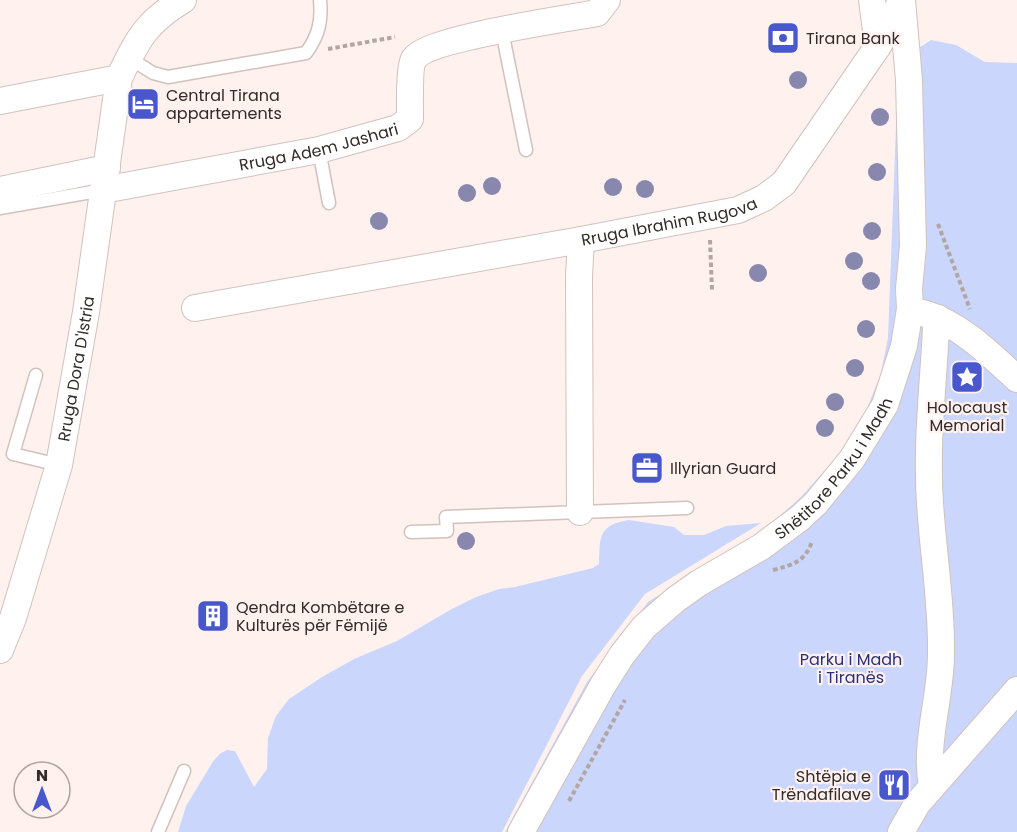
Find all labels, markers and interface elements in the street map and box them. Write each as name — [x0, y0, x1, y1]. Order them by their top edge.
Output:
bank icon: Tirana Bank — [765, 20, 801, 56]
place label: Tirana Bank — [806, 27, 901, 50]
place label: Central Tirana appartements — [166, 84, 282, 125]
hotel icon: Central Tirana appartements — [125, 86, 161, 122]
street label: Rruga Adem Jashari — [237, 117, 401, 177]
street label: Rruga Ibrahim Rugova — [579, 192, 761, 252]
street label: Rruga Dora D'Istria — [52, 295, 100, 443]
place icon: Holocaust Memorial — [949, 359, 985, 395]
street label: Shëtitore Parku i Madh — [770, 395, 899, 545]
place label: Holocaust Memorial — [927, 396, 1007, 437]
office icon: Illyrian Guard — [629, 450, 665, 486]
place label: Illyrian Guard — [670, 457, 776, 480]
place label: Qendra Kombëtare e Kulturës për Fëmijë — [236, 596, 404, 637]
building icon: Qendra Kombëtare e Kulturës për Fëmijë — [195, 598, 231, 634]
park label: Parku i Madh i Tiranës — [800, 648, 902, 689]
north arrow — [12, 760, 72, 820]
text: N — [36, 764, 48, 787]
place label: Shtëpia e Trëndafilave — [772, 765, 871, 806]
restaurant icon: Shtëpia e Trëndafilave — [876, 767, 912, 803]

